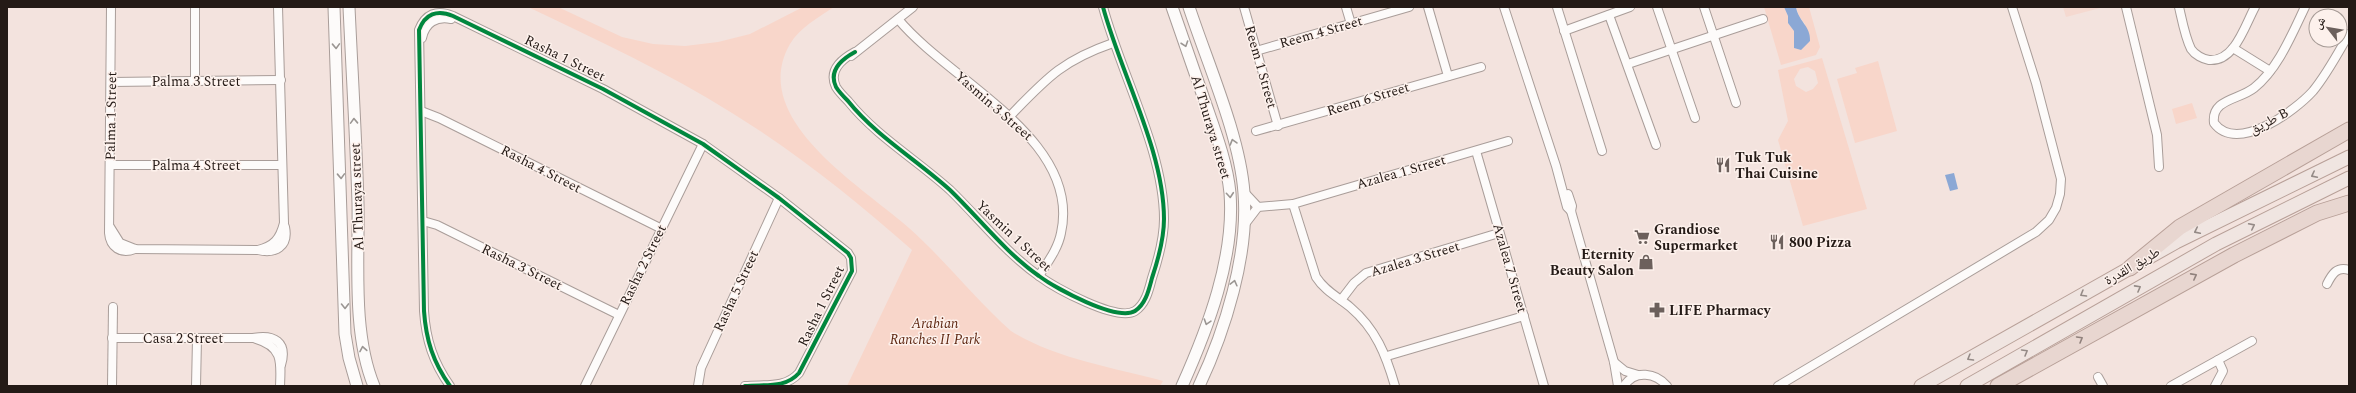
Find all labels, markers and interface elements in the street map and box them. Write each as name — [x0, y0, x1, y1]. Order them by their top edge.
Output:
north arrow — [2308, 8, 2348, 48]
street label: Reem 4 Street — [1277, 10, 1365, 54]
text: ش — [2310, 13, 2330, 32]
street label: Reem 1 Street — [1239, 23, 1283, 111]
street label: Rasha 1 Street — [521, 29, 609, 87]
one-way arrow — [1180, 40, 1189, 47]
one-way arrow — [331, 43, 340, 49]
street label: Yasmin 3 Street — [950, 66, 1038, 146]
street label: Palma 1 Street — [100, 71, 122, 161]
street label: Palma 3 Street — [151, 71, 241, 92]
street label: Al Thuraya street — [1185, 72, 1237, 182]
street label: Reem 6 Street — [1324, 76, 1412, 122]
street label: طريق B — [2246, 102, 2292, 140]
one-way arrow — [350, 118, 359, 124]
one-way arrow — [1229, 138, 1238, 145]
street label: Rasha 4 Street — [497, 140, 585, 198]
street label: Al Thuraya street — [345, 143, 369, 251]
place label: Tuk Tuk Thai Cuisine — [1735, 147, 1818, 184]
street label: Azalea 1 Street — [1354, 149, 1448, 195]
street label: Palma 4 Street — [151, 155, 241, 176]
restaurant icon: Tuk Tuk Thai Cuisine — [1714, 156, 1732, 174]
one-way arrow — [2311, 170, 2319, 178]
one-way arrow — [337, 173, 345, 179]
one-way arrow — [1225, 192, 1234, 198]
street label: Yasmin 1 Street — [971, 195, 1057, 277]
place label: Grandiose Supermarket — [1654, 219, 1738, 256]
street label: Rasha 2 Street — [614, 221, 672, 309]
street label: Azalea 7 Street — [1487, 221, 1533, 315]
one-way arrow — [2248, 223, 2256, 231]
one-way arrow — [2194, 226, 2202, 234]
supermarket icon: Grandiose Supermarket — [1633, 228, 1651, 246]
place label: 800 Pizza — [1789, 232, 1852, 253]
restaurant icon: 800 Pizza — [1768, 233, 1786, 251]
street label: Azalea 3 Street — [1368, 235, 1462, 283]
street label: Rasha 3 Street — [478, 238, 566, 296]
street label: طريق القدرة — [2100, 241, 2164, 291]
place label: Eternity Beauty Salon — [1550, 244, 1635, 281]
street label: Rasha 5 Street — [708, 247, 764, 335]
shop icon: Eternity Beauty Salon — [1637, 253, 1655, 271]
street label: Rasha 1 Street — [792, 262, 850, 350]
one-way arrow — [2190, 274, 2197, 281]
one-way arrow — [1230, 280, 1238, 286]
one-way arrow — [2134, 285, 2141, 292]
one-way arrow — [2080, 290, 2088, 297]
place label: LIFE Pharmacy — [1669, 300, 1772, 321]
pharmacy icon: LIFE Pharmacy — [1648, 301, 1666, 319]
one-way arrow — [341, 303, 349, 309]
park label: Arabian Ranches II Park — [890, 313, 981, 350]
one-way arrow — [1203, 318, 1211, 325]
street label: Casa 2 Street — [143, 328, 223, 349]
one-way arrow — [2076, 336, 2083, 343]
one-way arrow — [359, 346, 368, 352]
one-way arrow — [2021, 350, 2028, 357]
one-way arrow — [1967, 354, 1974, 361]

